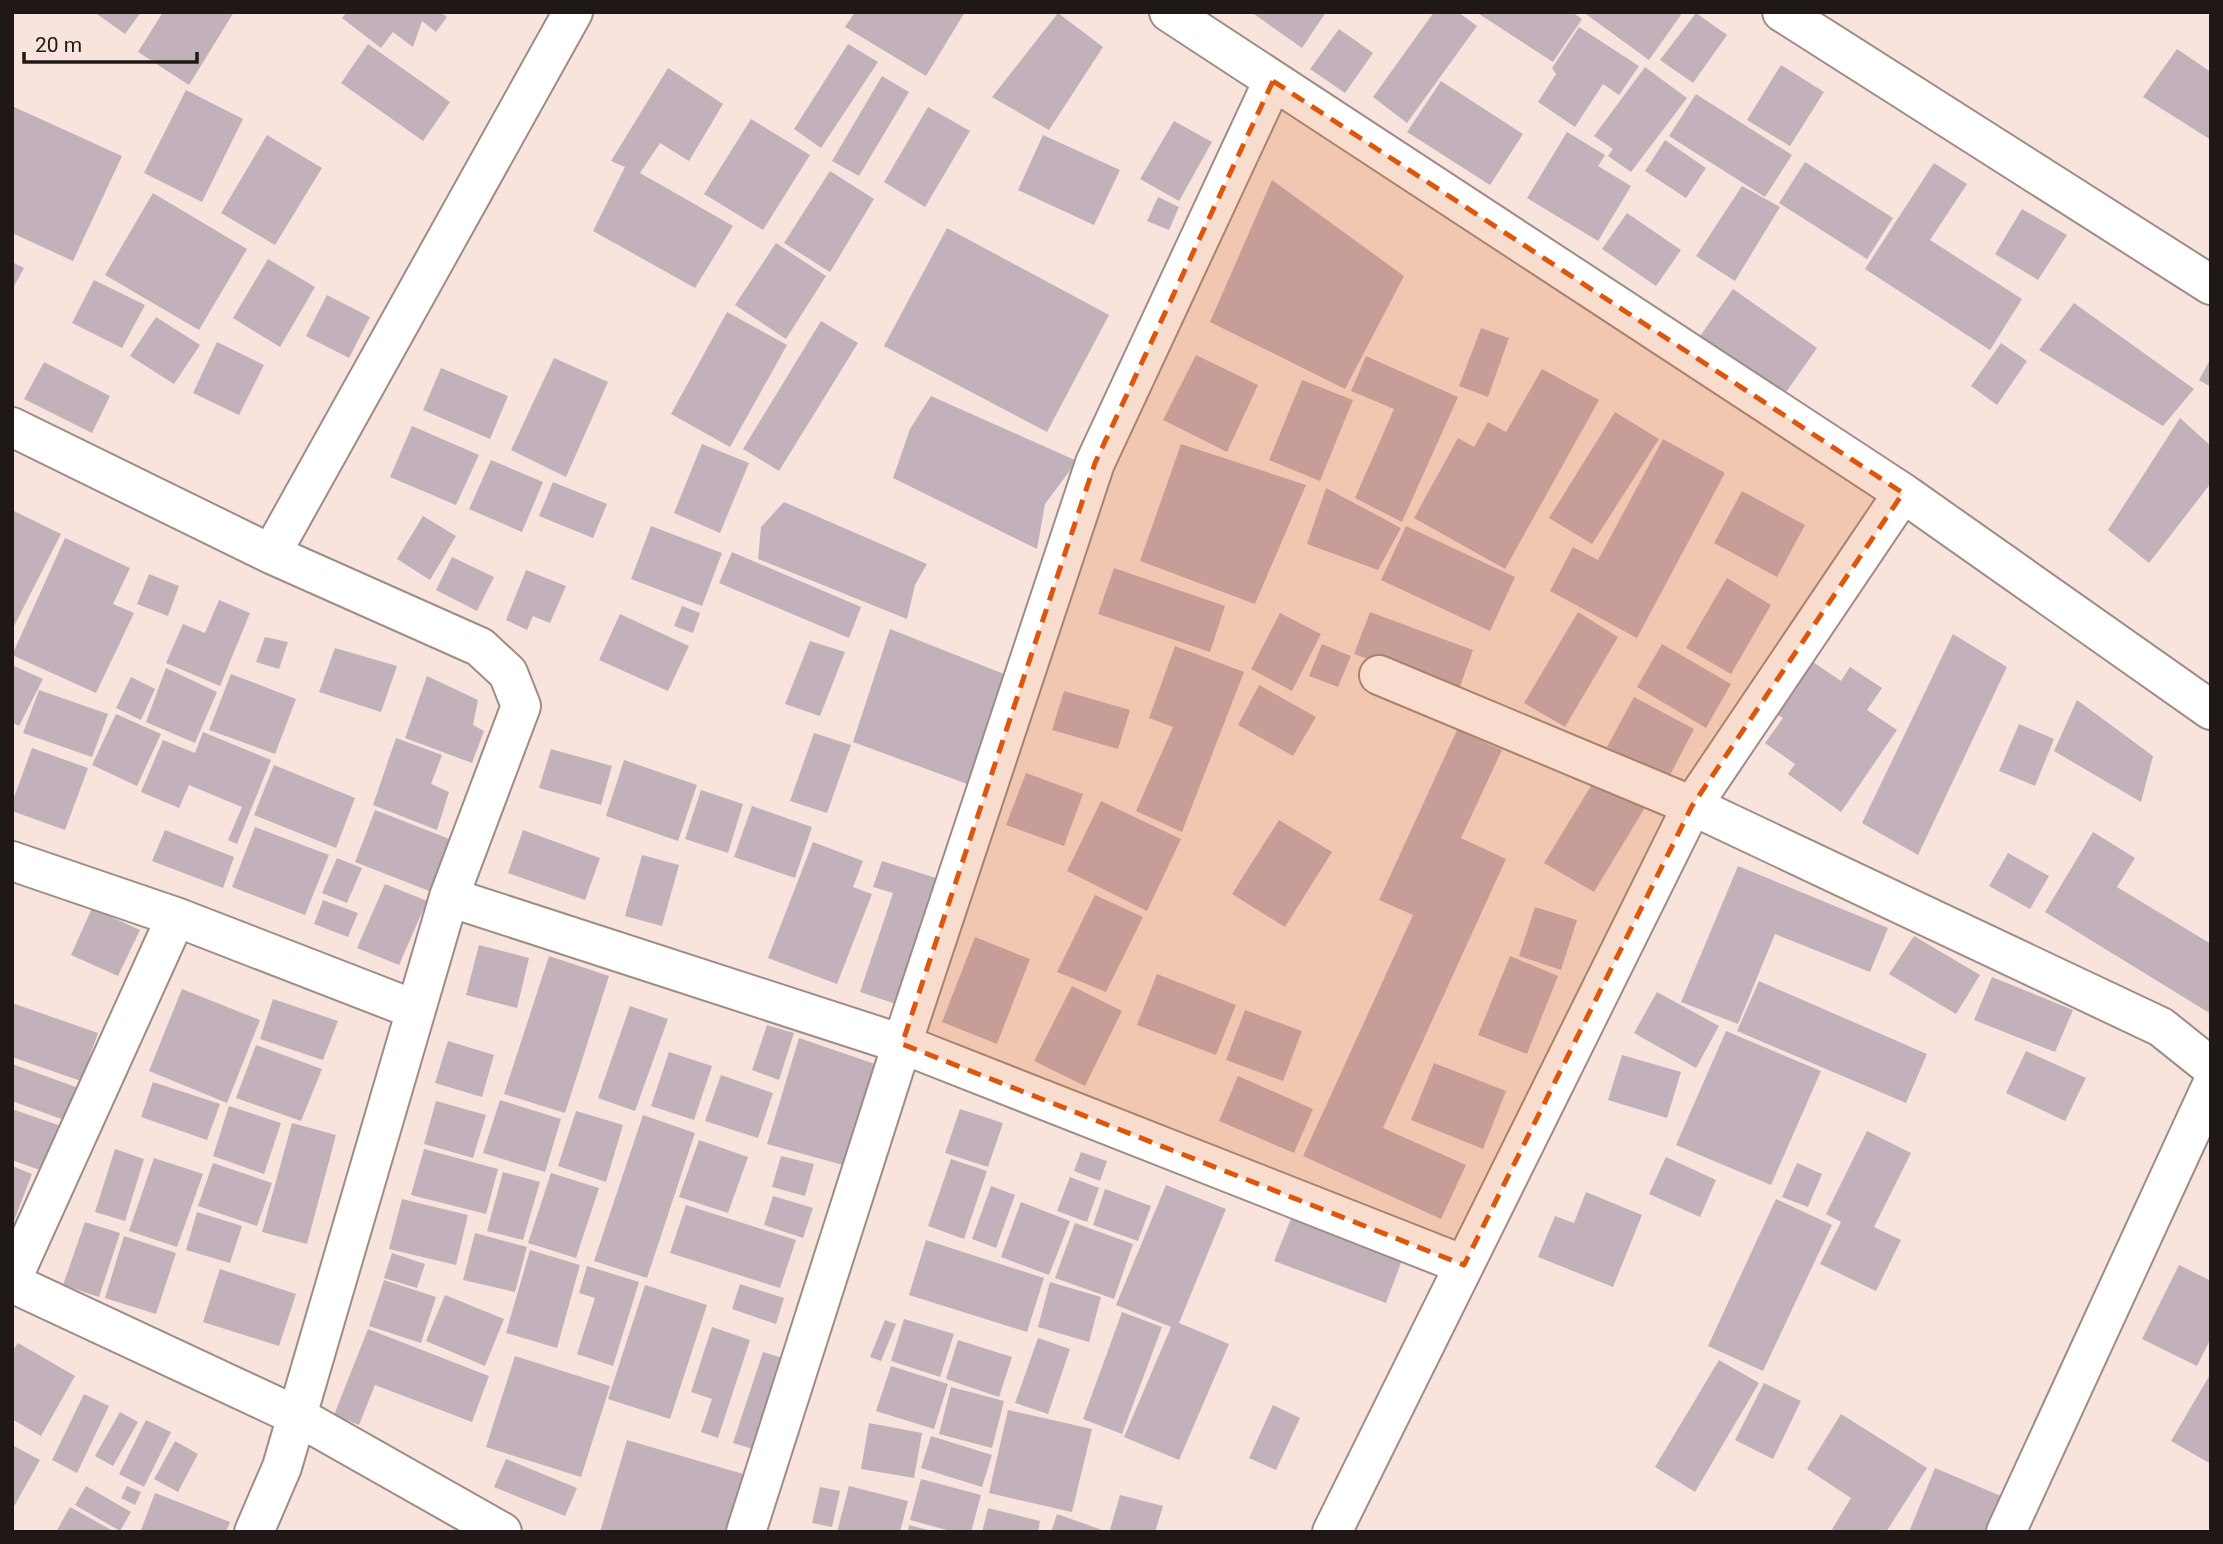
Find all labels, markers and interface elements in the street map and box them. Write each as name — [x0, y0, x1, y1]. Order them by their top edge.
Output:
scale bar — [24, 21, 198, 65]
text: 20 m — [35, 33, 82, 57]

